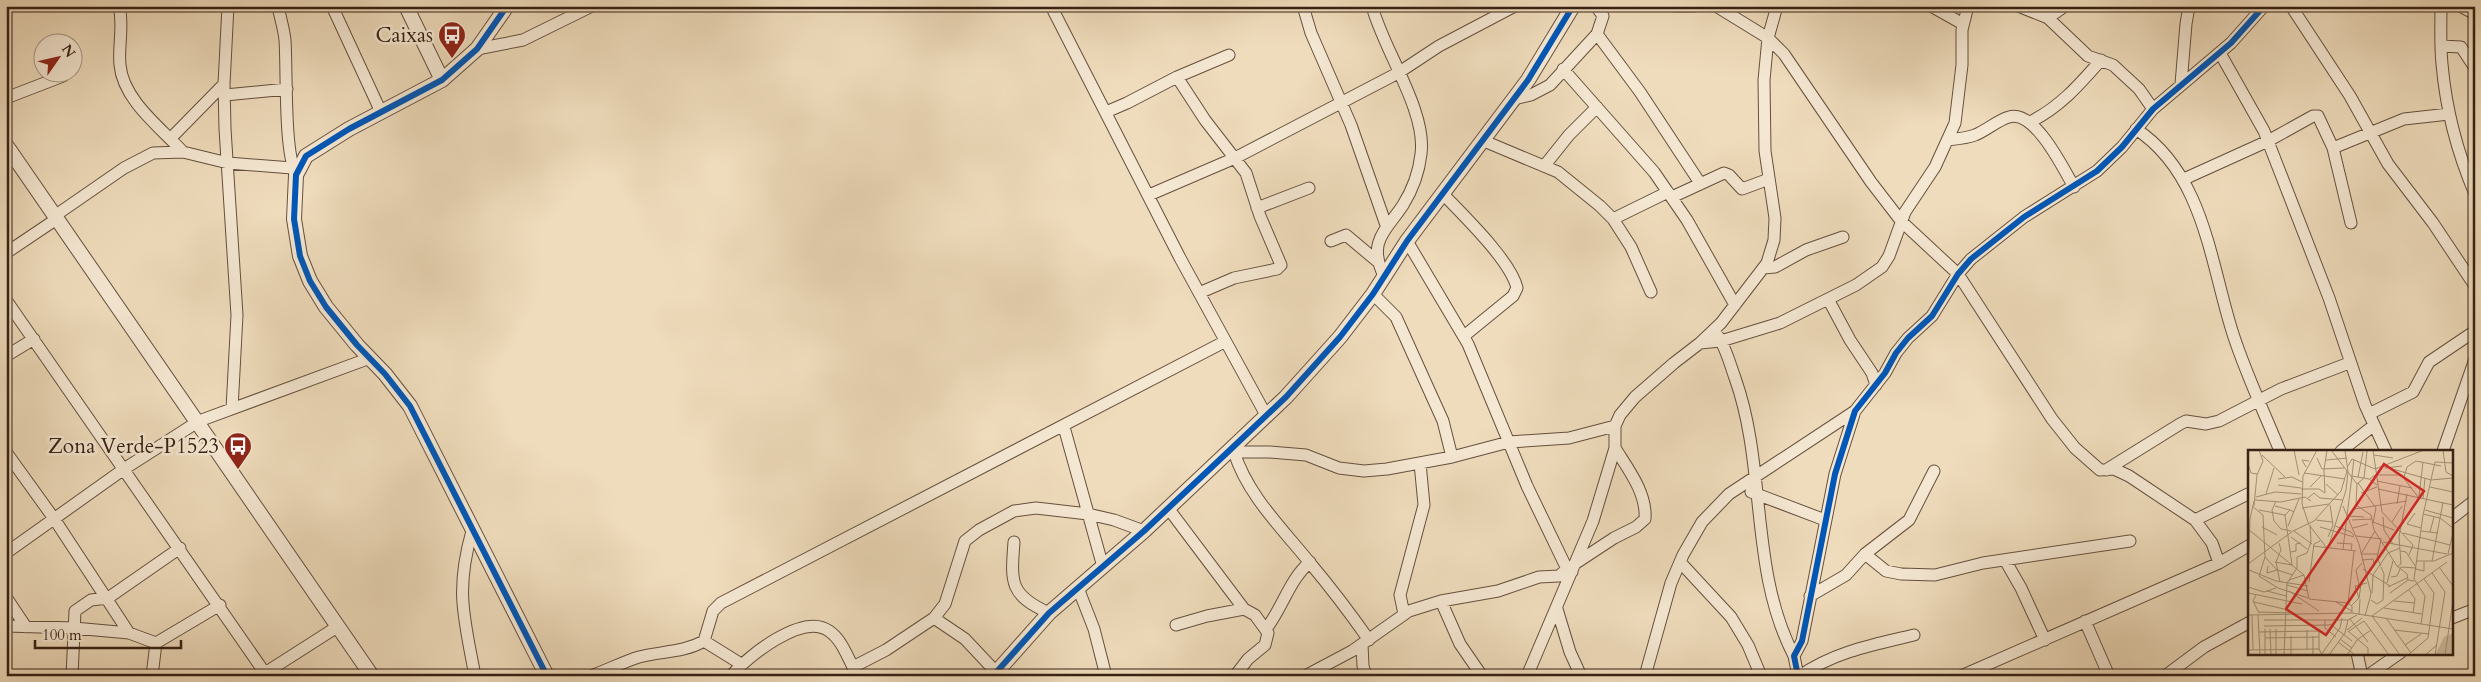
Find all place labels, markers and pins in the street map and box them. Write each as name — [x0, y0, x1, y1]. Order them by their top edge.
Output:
bus stop icon: Caixas — [437, 20, 467, 59]
place label: Caixas — [375, 21, 433, 50]
bus stop icon: Zona Verde-P1523 — [223, 431, 253, 470]
place label: Zona Verde-P1523 — [48, 432, 219, 461]

